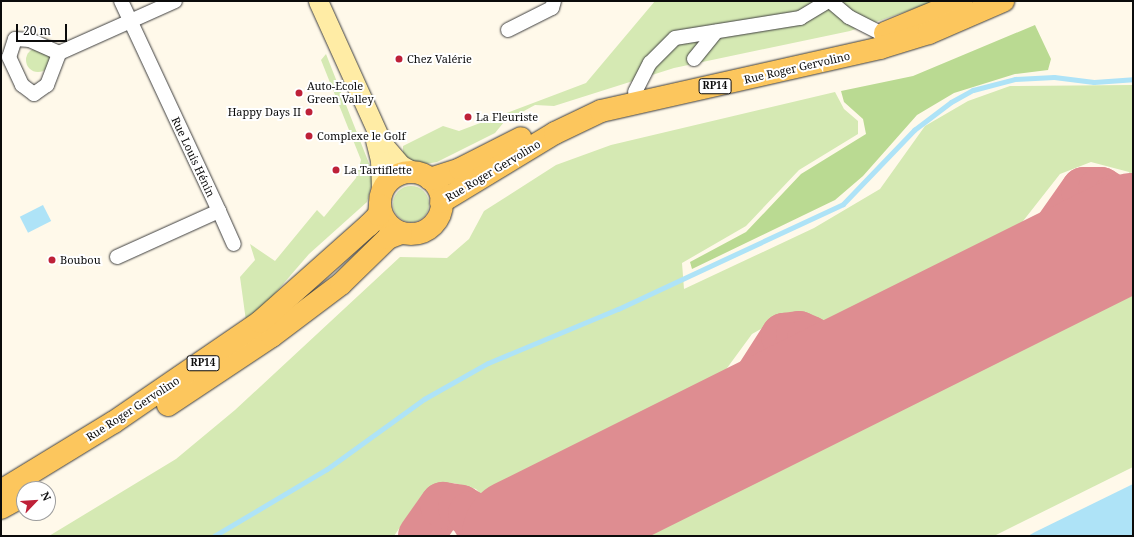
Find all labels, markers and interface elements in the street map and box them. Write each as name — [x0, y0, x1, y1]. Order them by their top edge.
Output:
scale bar — [18, 16, 69, 42]
text: 20 m — [23, 22, 51, 39]
street label: Rue Roger Gervolino — [743, 49, 851, 87]
place label: Chez Valérie — [407, 52, 472, 66]
marker: Chez Valérie — [394, 54, 404, 64]
road number: RP14 — [698, 78, 732, 94]
place label: Auto-Ecole Green Valley — [307, 80, 374, 106]
marker: Auto-Ecole Green Valley — [294, 88, 304, 98]
place label: Happy Days II — [228, 105, 301, 119]
marker: Happy Days II — [304, 107, 314, 117]
place label: La Fleuriste — [476, 110, 538, 124]
marker: La Fleuriste — [463, 112, 473, 122]
street label: Rue Louis Hénin — [169, 115, 217, 199]
place label: Complexe le Golf — [317, 129, 405, 143]
marker: Complexe le Golf — [304, 131, 314, 141]
street label: Rue Roger Gervolino — [443, 137, 543, 205]
place label: La Tartiflette — [344, 163, 412, 177]
marker: La Tartiflette — [331, 165, 341, 175]
place label: Boubou — [60, 253, 101, 267]
marker: Boubou — [47, 255, 57, 265]
road number: RP14 — [186, 355, 220, 371]
street label: Rue Roger Gervolino — [84, 374, 182, 444]
north arrow — [16, 481, 56, 521]
text: N — [38, 489, 55, 503]

